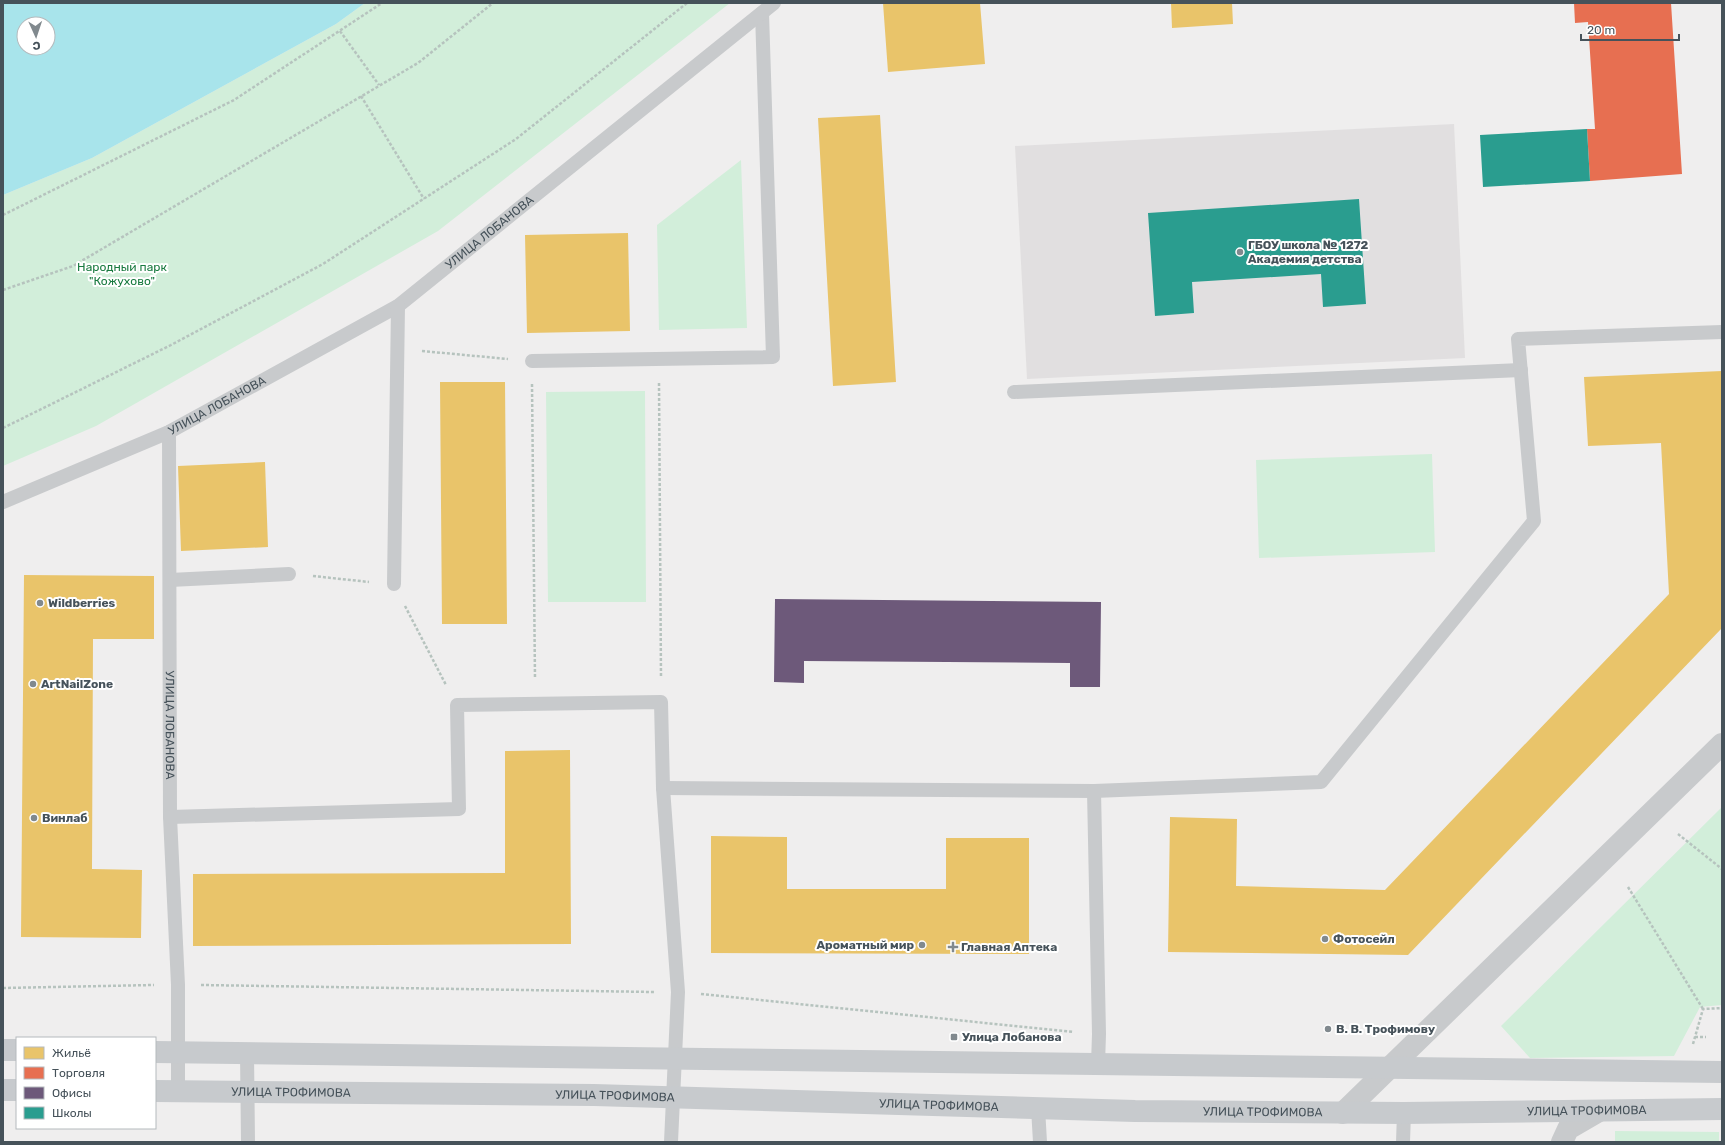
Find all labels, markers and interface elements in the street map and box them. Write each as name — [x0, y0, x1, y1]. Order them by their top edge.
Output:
north arrow — [16, 16, 56, 56]
scale bar — [1581, 16, 1679, 42]
text: 20 m — [1587, 23, 1615, 37]
text: С — [32, 39, 41, 52]
street label: УЛИЦА ЛОБАНОВА — [443, 193, 536, 272]
place label: ГБОУ школа № 1272 Академия детства — [1248, 238, 1369, 266]
marker: ГБОУ школа № 1272 Академия детства — [1235, 247, 1245, 257]
park label: Народный парк "Кожухово" — [77, 260, 167, 288]
street label: УЛИЦА ЛОБАНОВА — [166, 373, 268, 438]
place label: Wildberries — [48, 596, 116, 610]
marker: Wildberries — [35, 598, 45, 608]
street label: УЛИЦА ЛОБАНОВА — [163, 670, 177, 780]
place label: ArtNailZone — [41, 677, 113, 691]
marker: ArtNailZone — [28, 679, 38, 689]
place label: Винлаб — [42, 811, 88, 825]
marker: Винлаб — [29, 813, 39, 823]
place label: Фотосейл — [1333, 932, 1395, 946]
marker: Фотосейл — [1320, 934, 1330, 944]
place label: Ароматный мир — [816, 938, 914, 952]
marker: Ароматный мир — [917, 940, 927, 950]
place label: Главная Аптека — [961, 940, 1057, 954]
marker: Главная Аптека — [948, 942, 958, 952]
place label: В. В. Трофимову — [1336, 1022, 1435, 1036]
marker: В. В. Трофимову — [1323, 1024, 1333, 1034]
place label: Улица Лобанова — [962, 1030, 1062, 1044]
marker: Улица Лобанова — [949, 1032, 959, 1042]
legend — [16, 1037, 156, 1129]
text: Жильё — [52, 1046, 91, 1060]
text: Торговля — [52, 1066, 105, 1080]
street label: УЛИЦА ТРОФИМОВА — [231, 1085, 351, 1100]
text: Офисы — [52, 1086, 91, 1100]
street label: УЛИЦА ТРОФИМОВА — [555, 1088, 675, 1104]
street label: УЛИЦА ТРОФИМОВА — [879, 1096, 999, 1114]
street label: УЛИЦА ТРОФИМОВА — [1527, 1103, 1647, 1118]
street label: УЛИЦА ТРОФИМОВА — [1203, 1105, 1323, 1119]
text: Школы — [52, 1106, 92, 1120]

